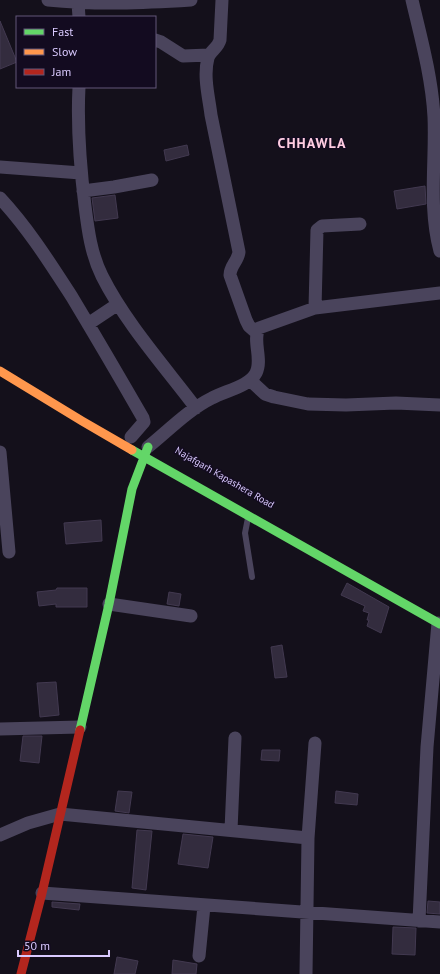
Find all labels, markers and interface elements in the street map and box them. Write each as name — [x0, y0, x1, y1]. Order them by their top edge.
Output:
legend — [16, 16, 156, 88]
text: Fast — [52, 24, 73, 39]
text: Slow — [52, 44, 77, 59]
text: Jam — [51, 64, 71, 79]
district label: CHHAWLA — [278, 134, 346, 152]
street label: Najafgarh Kapashera Road — [173, 444, 277, 511]
scale bar — [18, 932, 109, 958]
text: 50 m — [24, 938, 50, 953]

